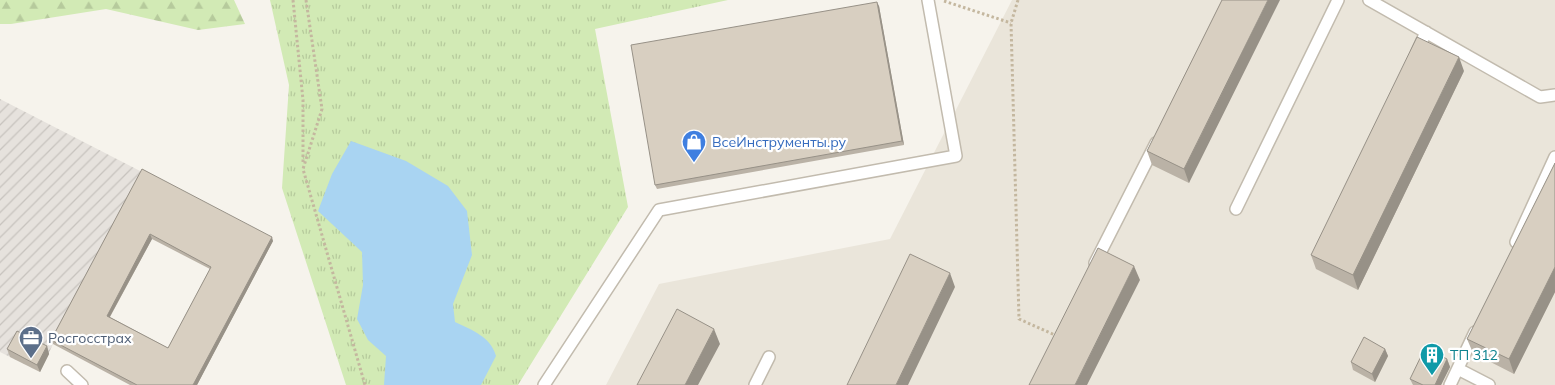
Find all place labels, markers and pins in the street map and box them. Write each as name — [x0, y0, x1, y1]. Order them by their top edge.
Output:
shop icon: ВсеИнструменты.ру — [681, 129, 707, 163]
place label: ВсеИнструменты.ру — [712, 133, 847, 151]
office icon: Росгосстрах — [18, 325, 44, 359]
place label: Росгосстрах — [48, 329, 132, 347]
building icon: ТП 312 — [1419, 342, 1445, 376]
place label: ТП 312 — [1450, 346, 1498, 364]

